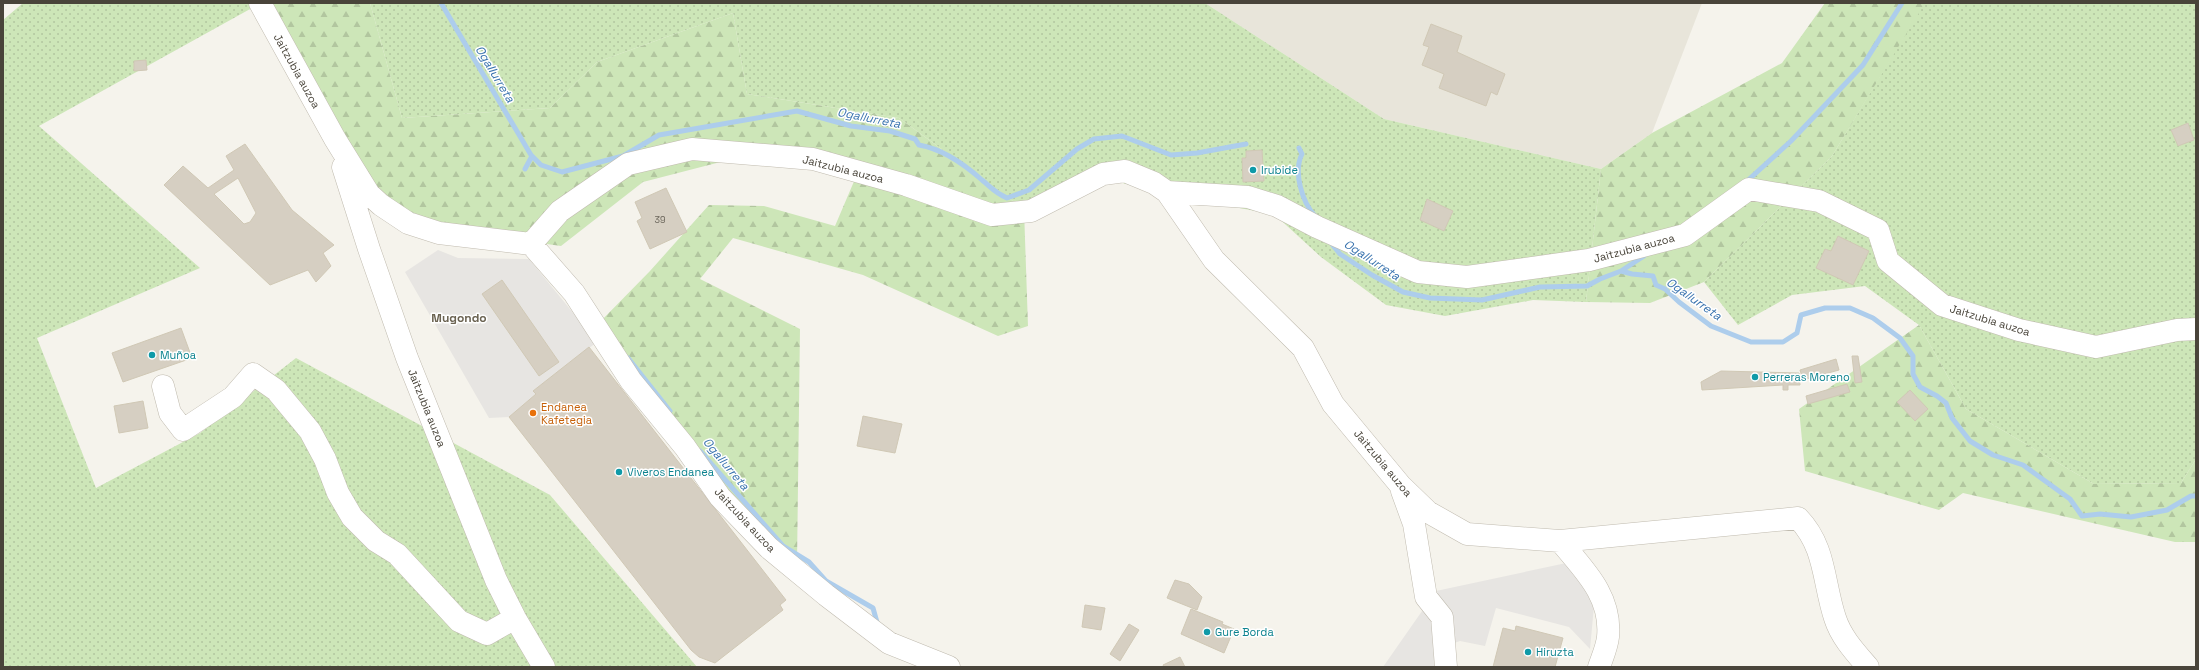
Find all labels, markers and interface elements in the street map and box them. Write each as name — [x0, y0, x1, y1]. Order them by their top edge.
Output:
street label: Jaitzubia auzoa — [271, 31, 324, 111]
water label: Ogallurreta — [472, 42, 518, 106]
water label: Ogallurreta — [836, 104, 902, 132]
street label: Jaitzubia auzoa — [801, 152, 886, 186]
place label: Irubide — [1261, 163, 1298, 177]
marker: Irubide — [1248, 165, 1258, 175]
house number: 39 — [655, 214, 665, 226]
street label: Jaitzubia auzoa — [1592, 230, 1677, 266]
water label: Ogallurreta — [1341, 236, 1403, 284]
water label: Ogallurreta — [1663, 274, 1725, 324]
street label: Jaitzubia auzoa — [1948, 301, 2033, 339]
district label: Mugondo — [431, 310, 487, 326]
place label: Muñoa — [160, 348, 197, 362]
marker: Muñoa — [147, 350, 157, 360]
street label: Jaitzubia auzoa — [405, 367, 449, 450]
place label: Perreras Moreno — [1763, 370, 1850, 384]
marker: Perreras Moreno — [1750, 372, 1760, 382]
place label: Endanea Kafetegia — [541, 400, 593, 427]
marker: Endanea Kafetegia — [528, 408, 538, 418]
street label: Jaitzubia auzoa — [1351, 427, 1416, 500]
water label: Ogallurreta — [699, 434, 753, 494]
place label: Viveros Endanea — [627, 465, 715, 479]
marker: Viveros Endanea — [614, 467, 624, 477]
street label: Jaitzubia auzoa — [711, 485, 779, 556]
place label: Gure Borda — [1215, 625, 1274, 639]
marker: Gure Borda — [1202, 627, 1212, 637]
place label: Hiruzta — [1536, 645, 1575, 659]
marker: Hiruzta — [1523, 647, 1533, 657]

